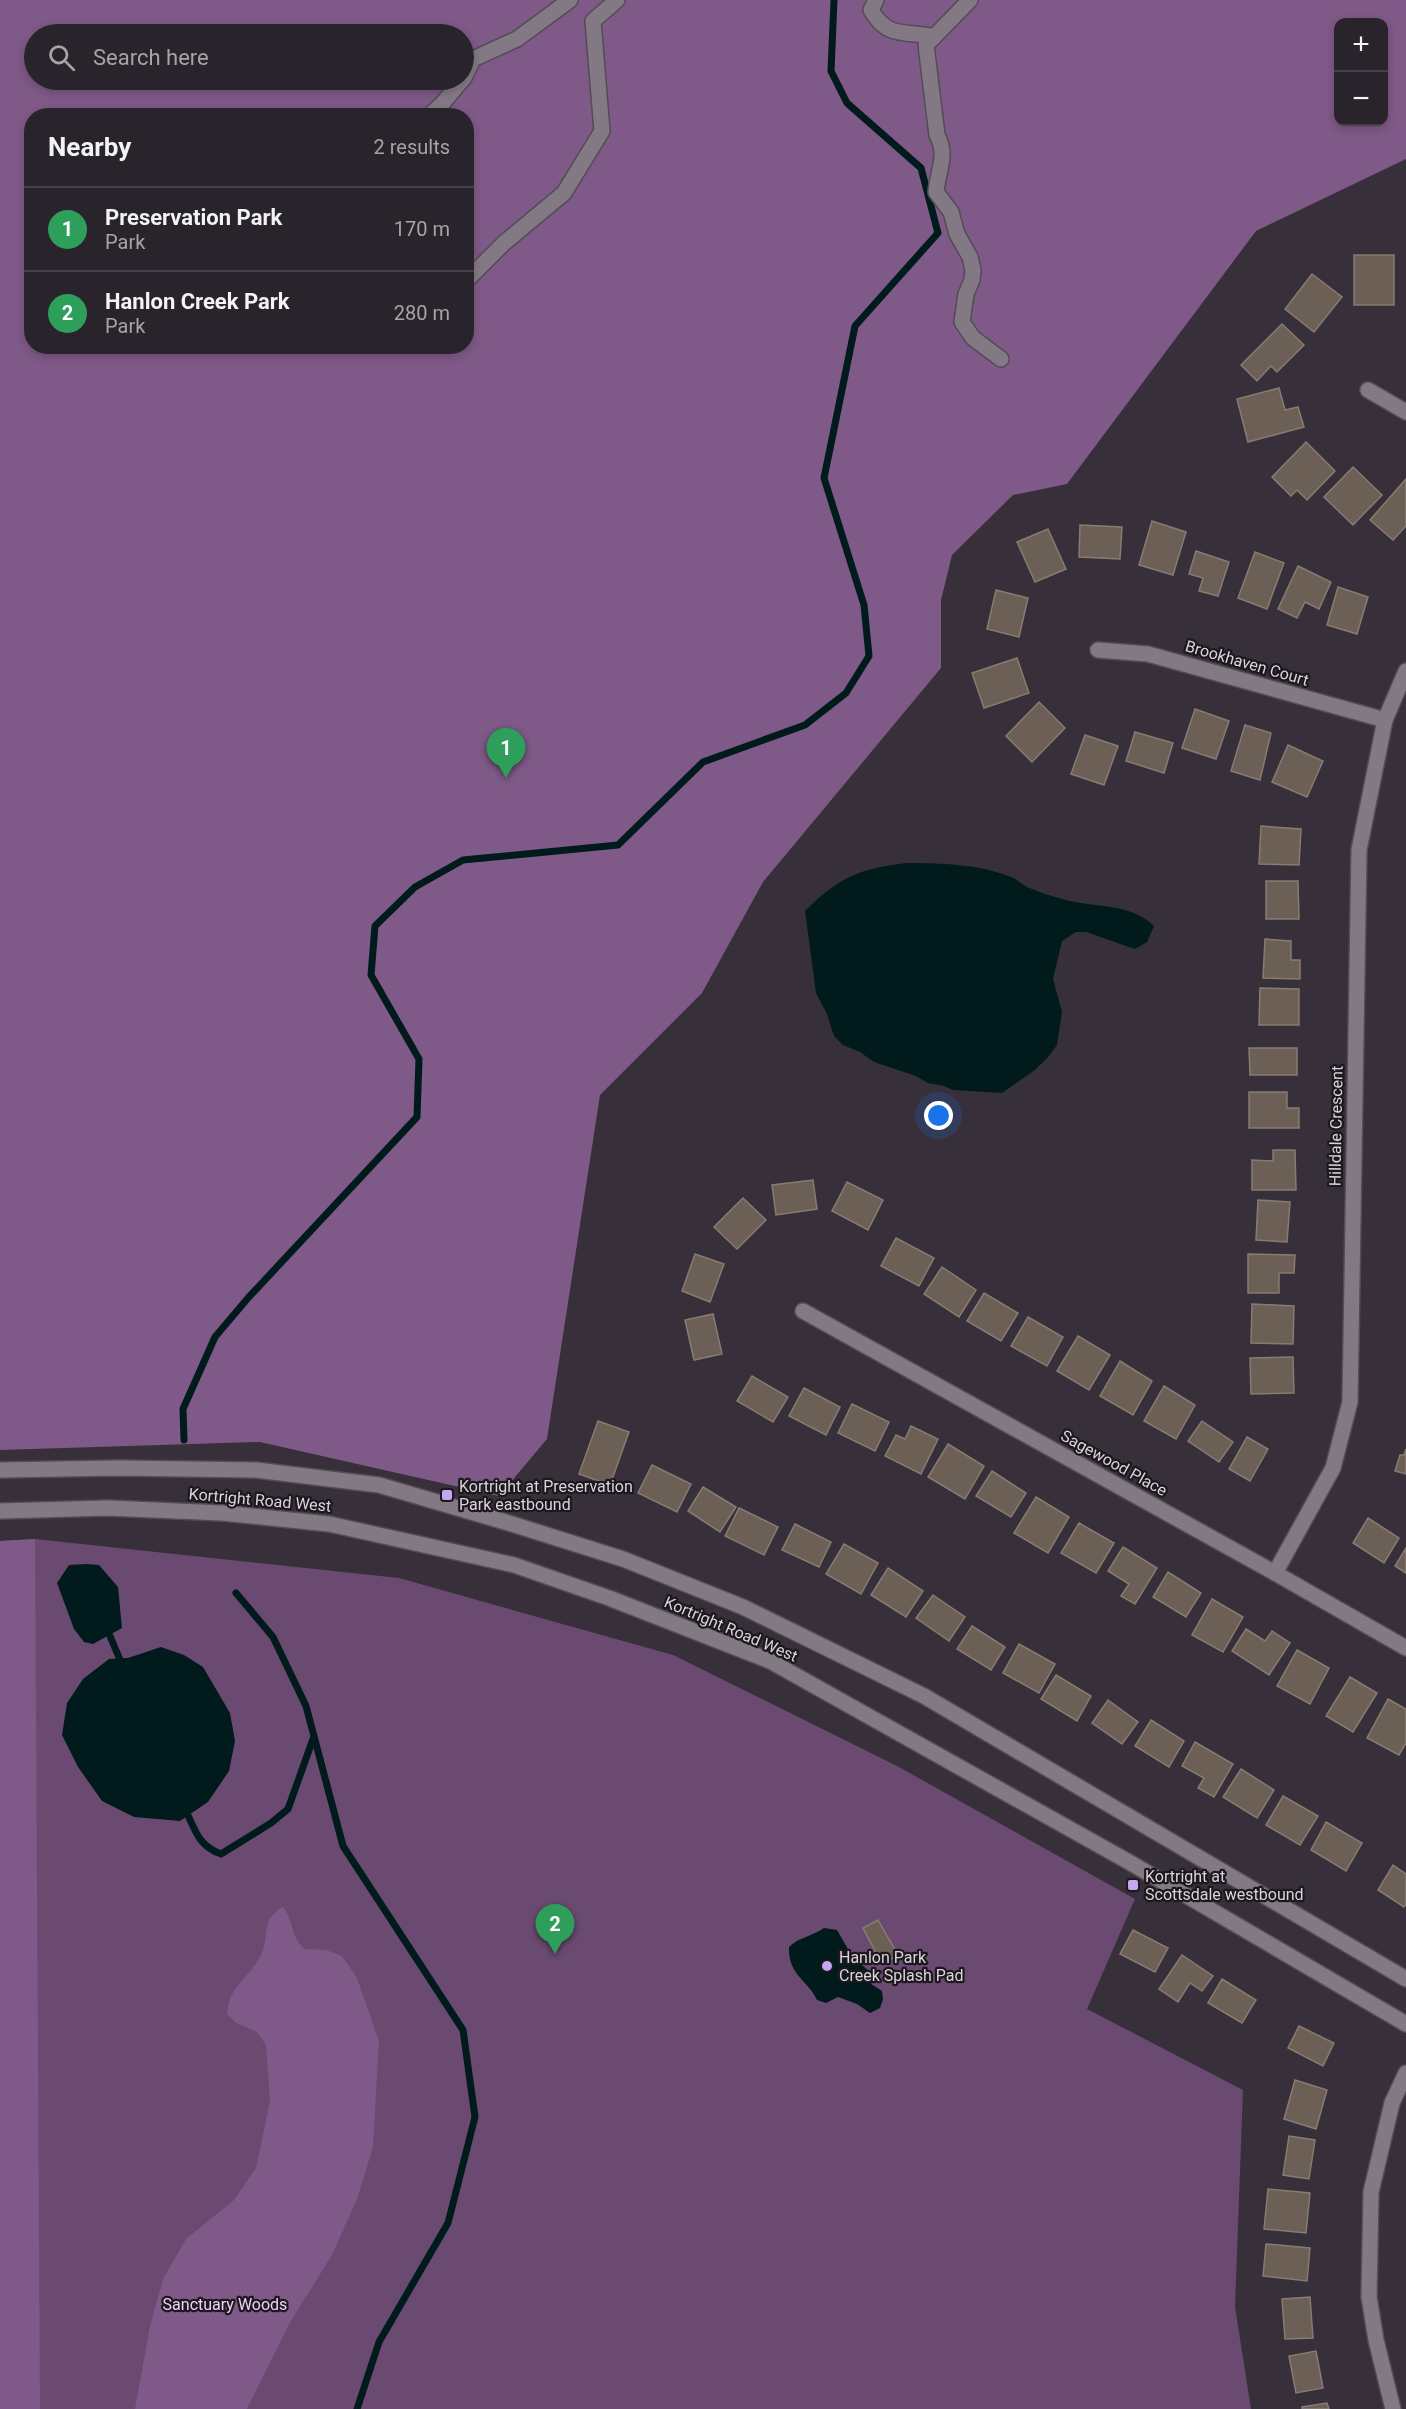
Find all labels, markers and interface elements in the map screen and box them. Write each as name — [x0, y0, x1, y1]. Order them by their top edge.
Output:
map controls — [1334, 18, 1388, 126]
button: + — [1334, 18, 1388, 72]
search box — [24, 24, 474, 90]
icon: search — [45, 41, 78, 74]
text: Search here — [93, 45, 209, 70]
button: − — [1334, 72, 1388, 126]
text: Nearby — [48, 132, 131, 162]
text: 2 results — [374, 135, 450, 159]
text: Preservation Park — [105, 205, 282, 230]
text: 1 — [62, 217, 73, 241]
text: 170 m — [394, 217, 450, 241]
text: Park — [105, 230, 145, 254]
text: Hanlon Creek Park — [105, 289, 290, 314]
text: 2 — [62, 301, 73, 325]
text: 280 m — [394, 301, 450, 325]
text: Park — [105, 314, 145, 338]
street label: Brookhaven Court — [1183, 636, 1311, 690]
pin: 1 — [486, 728, 526, 778]
street label: Hilldale Crescent — [1325, 1066, 1347, 1186]
your location — [924, 1101, 953, 1130]
street label: Sagewood Place — [1058, 1426, 1170, 1500]
place label: Kortright at Preservation Park eastbound — [459, 1477, 633, 1514]
street label: Kortright Road West — [188, 1484, 332, 1516]
marker: Kortright at Preservation Park eastbound — [440, 1488, 454, 1502]
street label: Kortright Road West — [662, 1592, 800, 1666]
place label: Kortright at Scottsdale westbound — [1145, 1867, 1304, 1904]
marker: Kortright at Scottsdale westbound — [1126, 1878, 1140, 1892]
pin: 2 — [536, 1904, 574, 1954]
place label: Hanlon Park Creek Splash Pad — [839, 1948, 964, 1985]
marker: Hanlon Park Creek Splash Pad — [820, 1959, 834, 1973]
park label: Sanctuary Woods — [163, 2295, 287, 2314]

